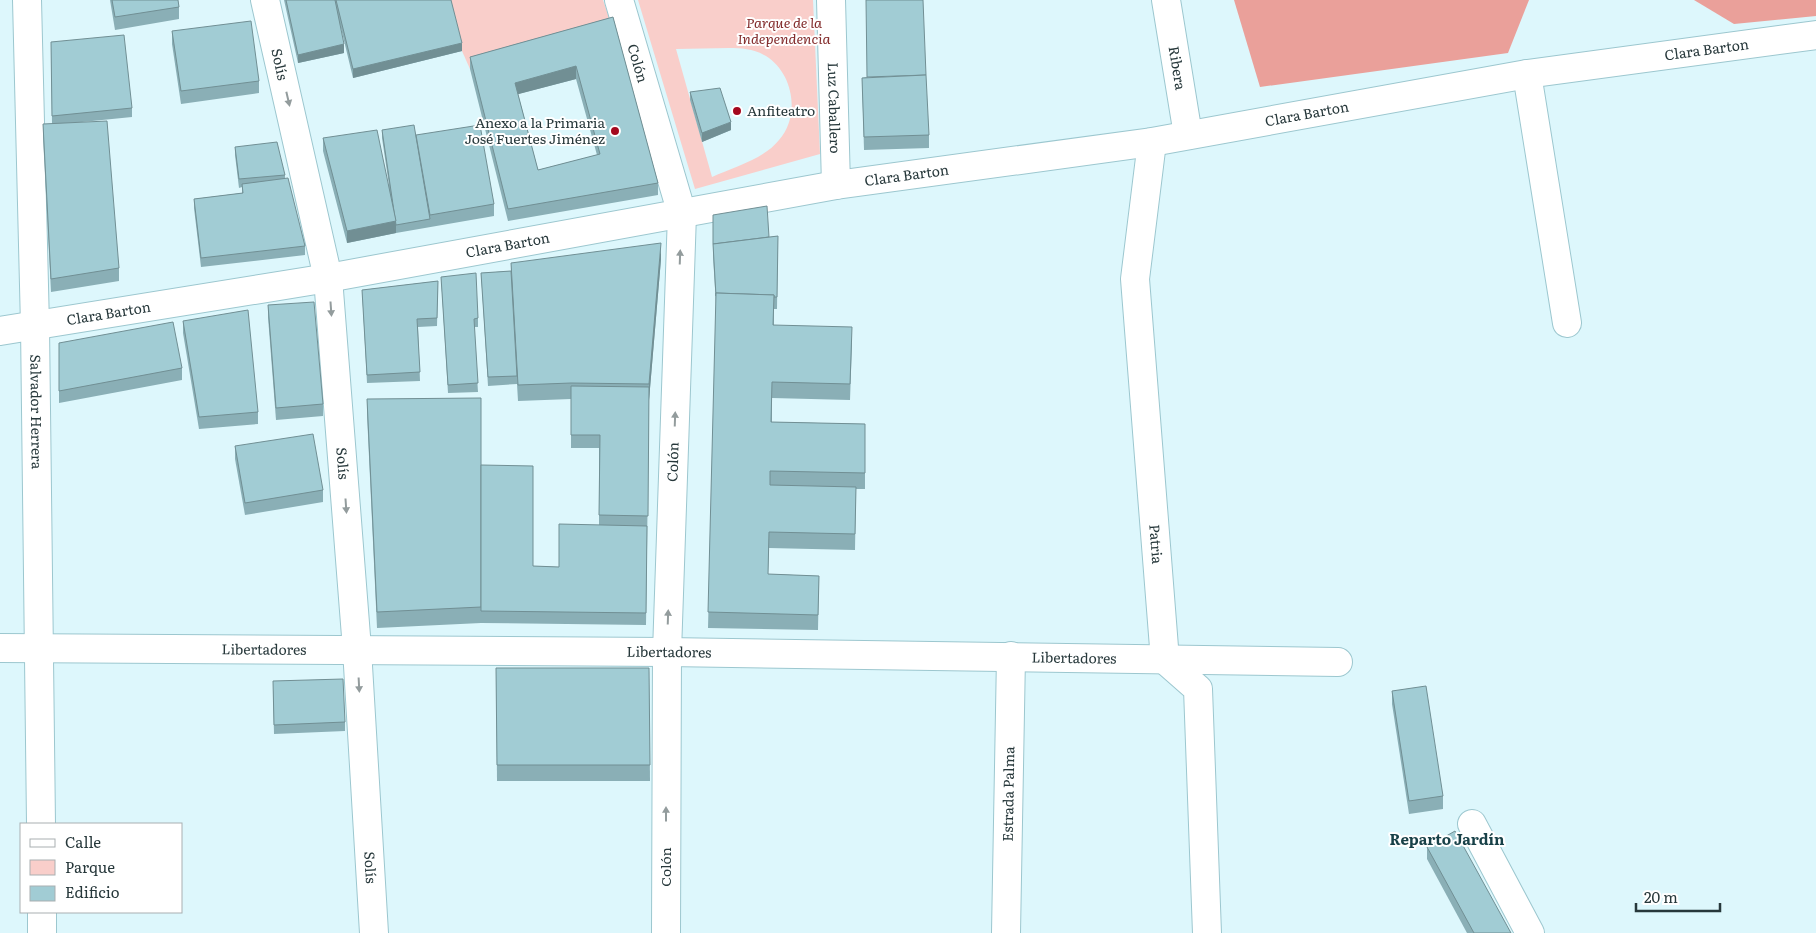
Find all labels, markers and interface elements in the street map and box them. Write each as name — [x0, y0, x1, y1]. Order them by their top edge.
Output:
park label: Parque de la Independencia — [738, 12, 830, 48]
street label: Clara Barton — [1663, 33, 1750, 64]
street label: Colón — [623, 41, 654, 85]
street label: Ribera — [1165, 44, 1192, 92]
street label: Solís — [267, 46, 294, 82]
street label: Luz Caballero — [824, 62, 846, 154]
one-way arrow — [284, 91, 292, 106]
street label: Clara Barton — [1263, 96, 1350, 130]
place label: Anfiteatro — [747, 100, 815, 120]
marker: Anfiteatro — [731, 105, 743, 117]
place label: Anexo a la Primaria José Fuertes Jiménez — [464, 112, 605, 148]
marker: Anexo a la Primaria José Fuertes Jiménez — [609, 125, 621, 137]
street label: Clara Barton — [863, 159, 950, 190]
street label: Clara Barton — [464, 227, 551, 262]
one-way arrow — [677, 249, 685, 265]
street label: Clara Barton — [65, 296, 152, 329]
one-way arrow — [327, 301, 335, 317]
street label: Salvador Herrera — [26, 354, 48, 470]
one-way arrow — [671, 411, 679, 427]
street label: Colón — [661, 442, 683, 482]
street label: Solís — [332, 447, 355, 480]
one-way arrow — [342, 498, 350, 514]
street label: Patria — [1145, 523, 1168, 565]
one-way arrow — [664, 609, 672, 625]
street label: Libertadores — [221, 638, 307, 659]
street label: Libertadores — [626, 641, 712, 662]
street label: Libertadores — [1031, 646, 1117, 668]
one-way arrow — [356, 678, 364, 694]
street label: Estrada Palma — [997, 746, 1018, 842]
one-way arrow — [662, 806, 670, 822]
legend — [20, 823, 182, 913]
district label: Reparto Jardín — [1390, 827, 1505, 850]
text: Calle — [65, 830, 101, 853]
street label: Colón — [655, 847, 675, 887]
street label: Solís — [360, 851, 382, 884]
text: Parque — [65, 855, 115, 878]
text: Edificio — [65, 880, 120, 903]
scale bar — [1636, 880, 1720, 912]
text: 20 m — [1644, 885, 1678, 908]

